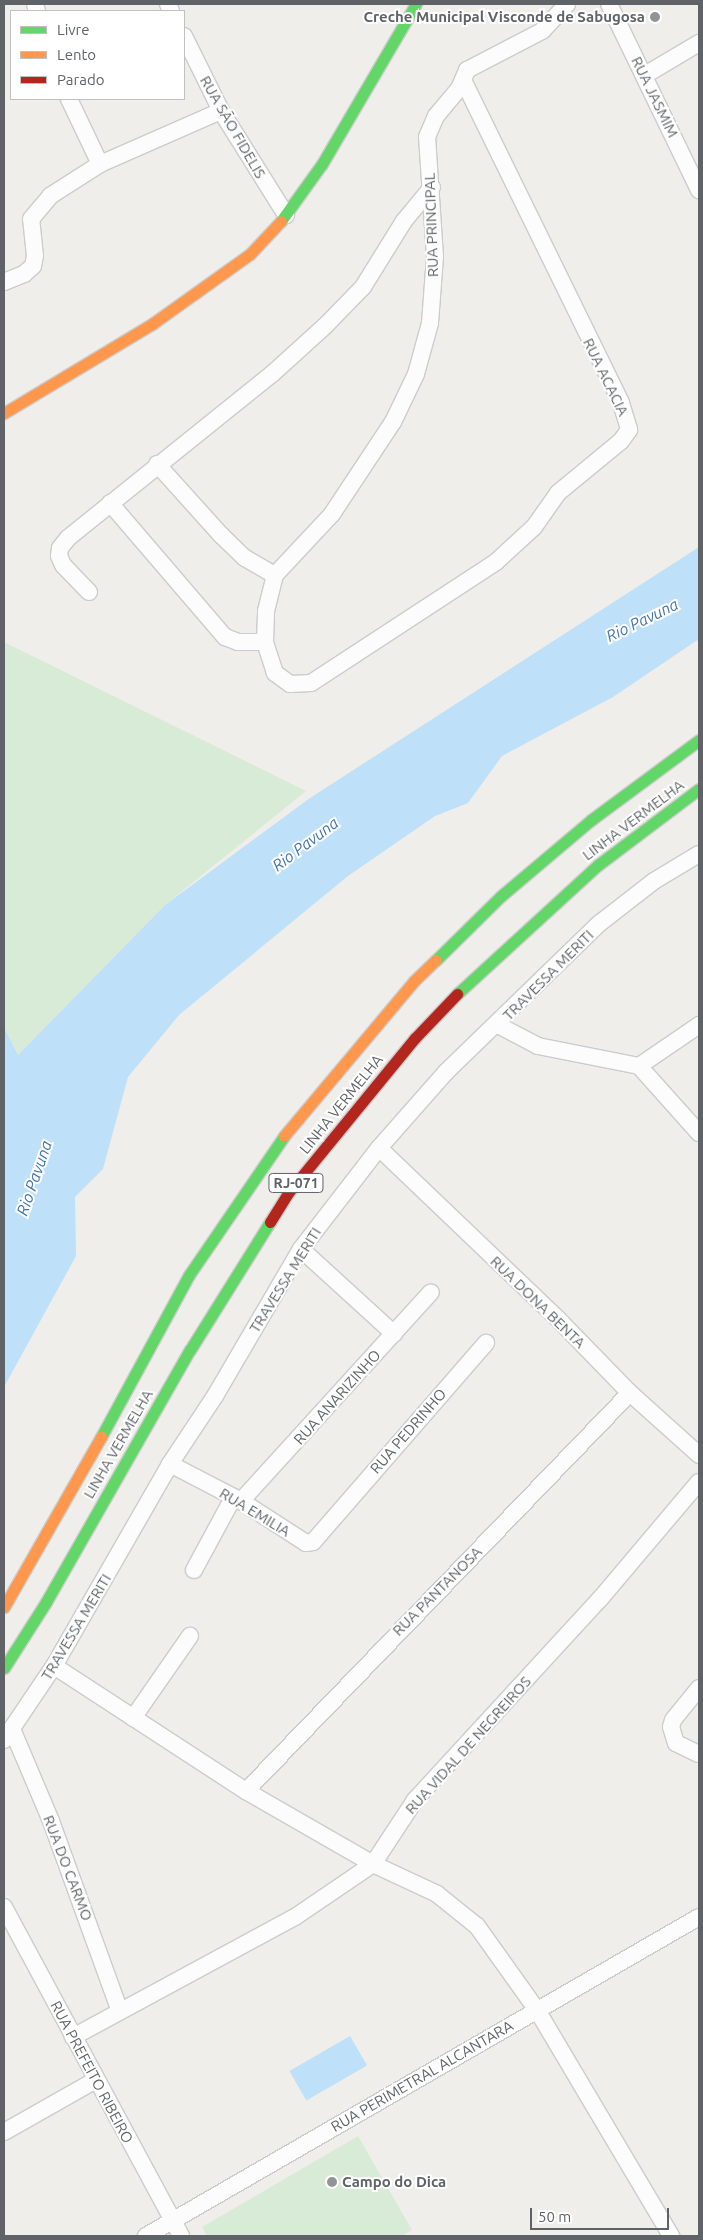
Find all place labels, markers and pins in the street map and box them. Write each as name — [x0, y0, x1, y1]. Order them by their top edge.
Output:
place label: Creche Municipal Visconde de Sabugosa — [363, 8, 645, 26]
marker: Creche Municipal Visconde de Sabugosa — [649, 11, 661, 23]
place label: Campo do Dica — [342, 2173, 446, 2191]
marker: Campo do Dica — [326, 2176, 338, 2188]

